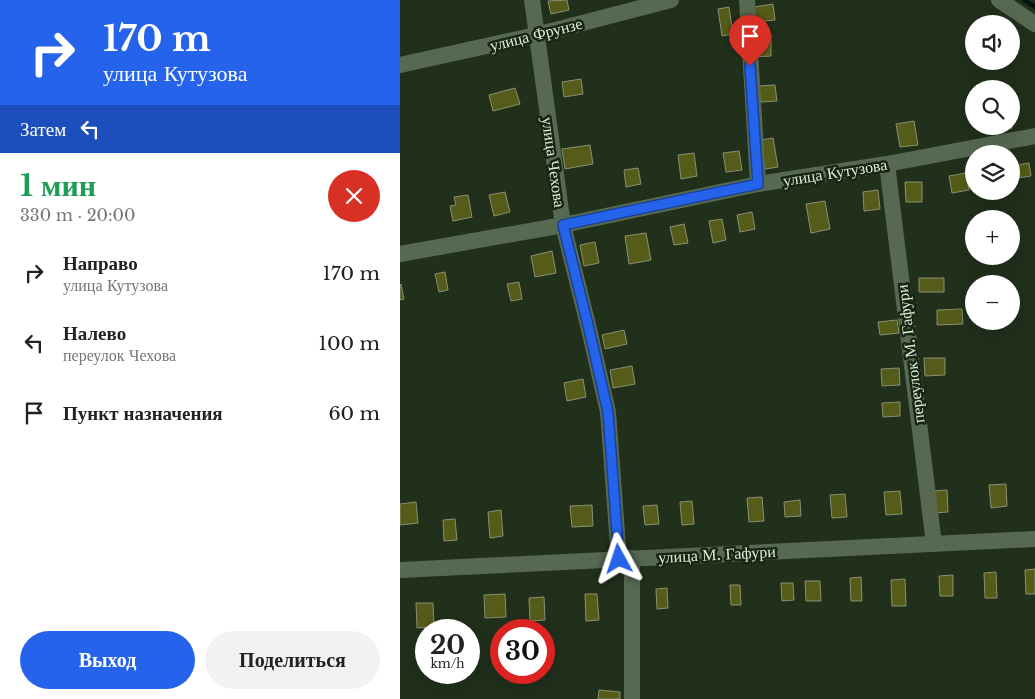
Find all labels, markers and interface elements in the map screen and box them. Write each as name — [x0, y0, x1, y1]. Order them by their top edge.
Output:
street label: улица Фрунзе — [488, 13, 584, 55]
pin — [729, 15, 771, 66]
map controls — [965, 15, 1020, 330]
button: sound — [965, 15, 1020, 70]
text: 170 m — [103, 17, 211, 60]
icon: right — [20, 20, 85, 85]
icon: arrive — [736, 22, 764, 50]
text: улица Кутузова — [103, 60, 247, 87]
button: search — [965, 80, 1020, 135]
icon: left — [76, 115, 104, 143]
street label: улица Чехова — [538, 115, 570, 209]
text: Затем — [20, 118, 66, 141]
button: layers — [965, 145, 1020, 200]
street label: улица Кутузова — [782, 154, 888, 190]
text: 1 мин — [20, 167, 96, 204]
button: close — [328, 170, 380, 222]
text: 330 m · 20:00 — [20, 205, 135, 225]
button: + — [965, 210, 1020, 265]
text: Направо — [63, 252, 138, 275]
icon: right — [20, 259, 48, 287]
text: 170 m — [323, 262, 380, 285]
text: улица Кутузова — [63, 275, 168, 295]
button: − — [965, 275, 1020, 330]
street label: переулок М. Гафури — [892, 283, 928, 424]
text: Налево — [63, 322, 126, 345]
icon: left — [20, 329, 48, 357]
text: 100 m — [319, 332, 380, 355]
text: переулок Чехова — [63, 345, 176, 365]
icon: arrive — [20, 399, 48, 427]
text: Пункт назначения — [63, 402, 223, 425]
text: 60 m — [328, 402, 380, 425]
position arrow — [592, 532, 644, 584]
street label: улица М. Гафури — [658, 541, 777, 567]
speed limit sign: 30 — [490, 619, 555, 684]
text: 20 — [430, 630, 465, 661]
button: Выход — [20, 631, 195, 689]
button: Поделиться — [205, 631, 380, 689]
text: km/h — [430, 656, 465, 671]

